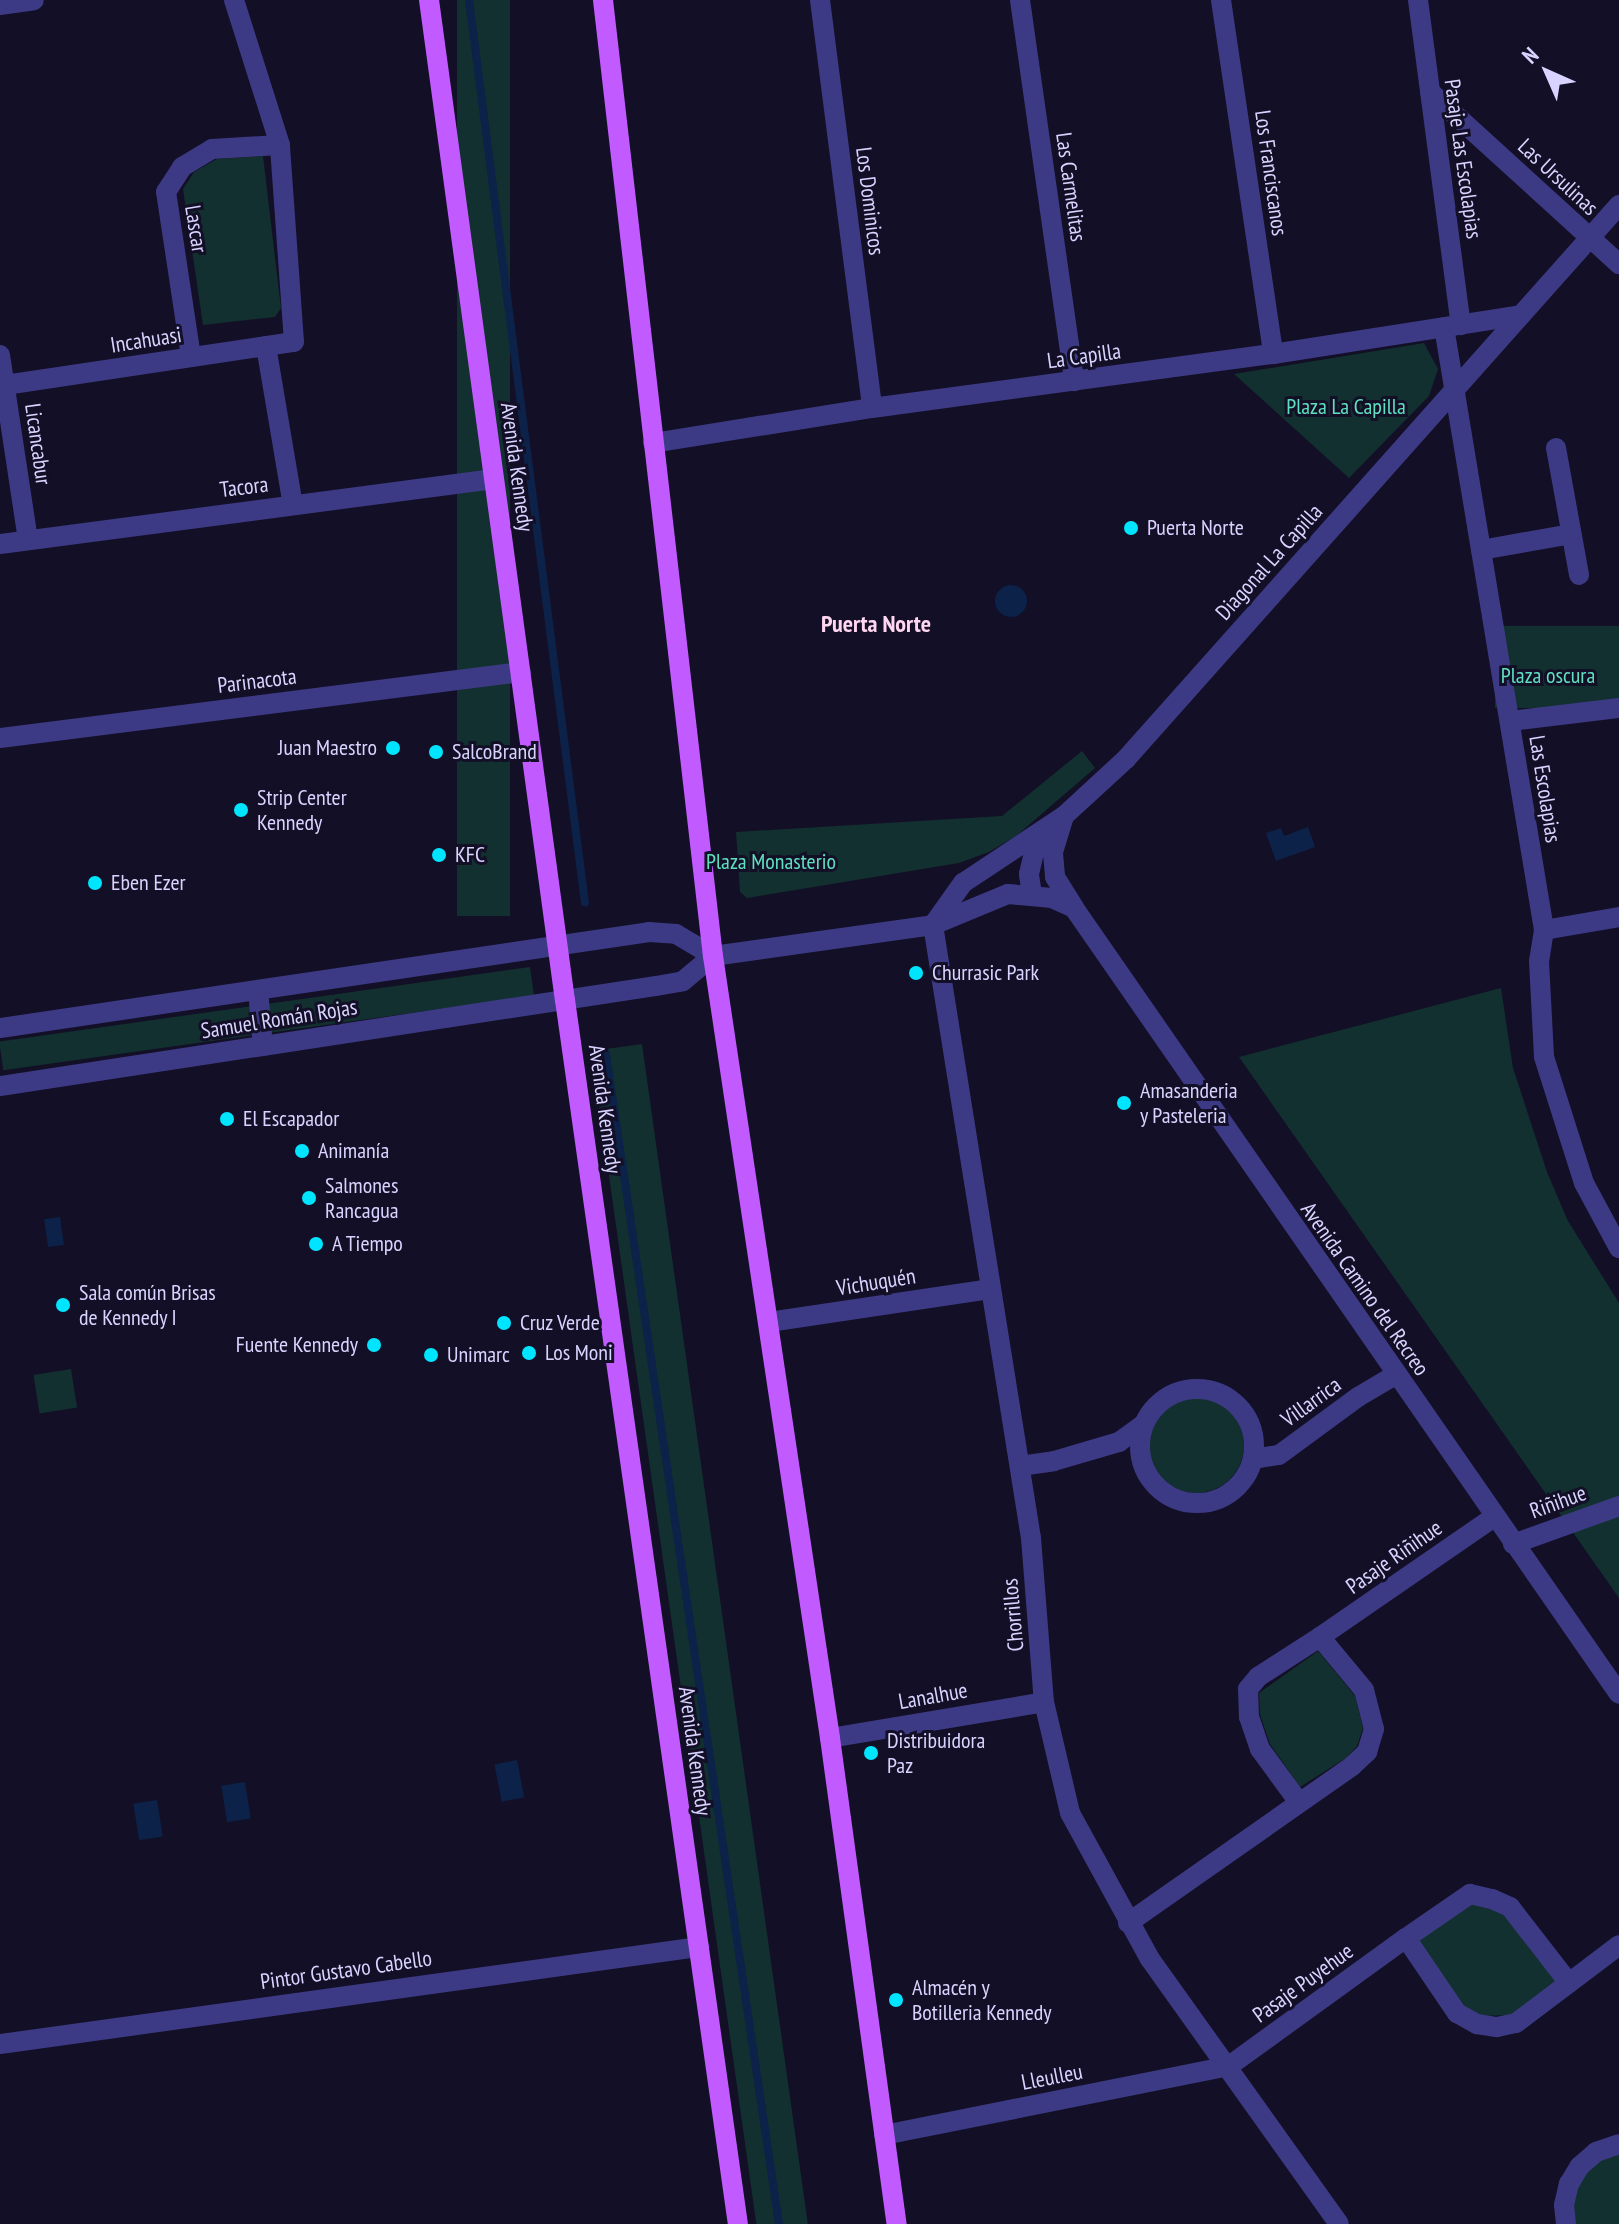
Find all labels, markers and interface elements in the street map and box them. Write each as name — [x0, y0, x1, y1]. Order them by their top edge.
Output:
north arrow — [1507, 32, 1587, 112]
text: N — [1516, 41, 1544, 69]
street label: Pasaje Las Escolapias — [1439, 77, 1487, 241]
street label: Los Franciscanos — [1249, 108, 1293, 238]
street label: Las Carmelitas — [1050, 131, 1092, 243]
street label: Las Ursulinas — [1512, 133, 1604, 221]
street label: Los Dominicos — [850, 145, 890, 257]
street label: Lascar — [179, 203, 213, 255]
street label: Incahuasi — [109, 321, 183, 359]
street label: La Capilla — [1045, 338, 1123, 374]
park label: Plaza La Capilla — [1286, 394, 1406, 420]
street label: Avenida Kennedy — [495, 401, 539, 533]
street label: Licancabur — [19, 402, 57, 486]
street label: Tacora — [218, 471, 270, 503]
street label: Diagonal La Capilla — [1210, 499, 1328, 625]
place label: Puerta Norte — [1147, 515, 1244, 541]
marker: Puerta Norte — [1122, 519, 1140, 537]
district label: Puerta Norte — [821, 610, 931, 638]
street label: Parinacota — [216, 663, 298, 699]
park label: Plaza oscura — [1501, 663, 1595, 689]
street label: Las Escolapias — [1524, 734, 1566, 844]
place label: Juan Maestro — [278, 735, 377, 761]
marker: Juan Maestro — [384, 739, 402, 757]
place label: SalcoBrand — [452, 739, 537, 765]
marker: SalcoBrand — [427, 743, 445, 761]
place label: Strip Center Kennedy — [257, 784, 347, 836]
marker: Strip Center Kennedy — [232, 801, 250, 819]
place label: KFC — [455, 842, 485, 868]
marker: KFC — [430, 846, 448, 864]
park label: Plaza Monasterio — [706, 849, 836, 875]
place label: Eben Ezer — [111, 870, 186, 896]
marker: Eben Ezer — [86, 874, 104, 892]
place label: Churrasic Park — [932, 960, 1040, 986]
marker: Churrasic Park — [907, 964, 925, 982]
street label: Samuel Román Rojas — [199, 994, 359, 1044]
street label: Avenida Kennedy — [583, 1043, 627, 1175]
place label: Amasanderia y Pasteleria — [1140, 1077, 1238, 1128]
marker: Amasanderia y Pasteleria — [1115, 1094, 1133, 1112]
place label: El Escapador — [243, 1106, 339, 1132]
marker: El Escapador — [218, 1110, 236, 1128]
place label: Animanía — [318, 1138, 389, 1164]
marker: Animanía — [293, 1142, 311, 1160]
place label: Salmones Rancagua — [325, 1172, 399, 1224]
marker: Salmones Rancagua — [300, 1189, 318, 1207]
street label: Avenida Camino del Recreo — [1295, 1197, 1435, 1381]
place label: A Tiempo — [332, 1231, 404, 1257]
marker: A Tiempo — [307, 1235, 325, 1253]
street label: Vichuquén — [835, 1263, 917, 1301]
place label: Sala común Brisas de Kennedy I — [79, 1279, 216, 1330]
marker: Sala común Brisas de Kennedy I — [54, 1296, 72, 1314]
place label: Cruz Verde — [520, 1310, 601, 1336]
marker: Cruz Verde — [495, 1314, 513, 1332]
place label: Fuente Kennedy — [236, 1332, 358, 1358]
marker: Fuente Kennedy — [365, 1336, 383, 1354]
place label: Los Moni — [545, 1340, 613, 1366]
place label: Unimarc — [447, 1342, 510, 1368]
marker: Los Moni — [520, 1344, 538, 1362]
marker: Unimarc — [422, 1346, 440, 1364]
street label: Villarrica — [1276, 1371, 1346, 1433]
street label: Riñihue — [1526, 1480, 1590, 1524]
street label: Pasaje Riñihue — [1341, 1514, 1447, 1600]
street label: Chorrillos — [997, 1577, 1029, 1653]
street label: Lanalhue — [896, 1677, 970, 1715]
street label: Avenida Kennedy — [673, 1685, 717, 1817]
place label: Distribuidora Paz — [887, 1727, 985, 1778]
marker: Distribuidora Paz — [862, 1744, 880, 1762]
street label: Pasaje Puyehue — [1248, 1938, 1358, 2028]
street label: Pintor Gustavo Cabello — [259, 1945, 433, 1995]
place label: Almacén y Botilleria Kennedy — [912, 1974, 1052, 2026]
marker: Almacén y Botilleria Kennedy — [887, 1991, 905, 2009]
street label: Lleulleu — [1019, 2058, 1085, 2096]

